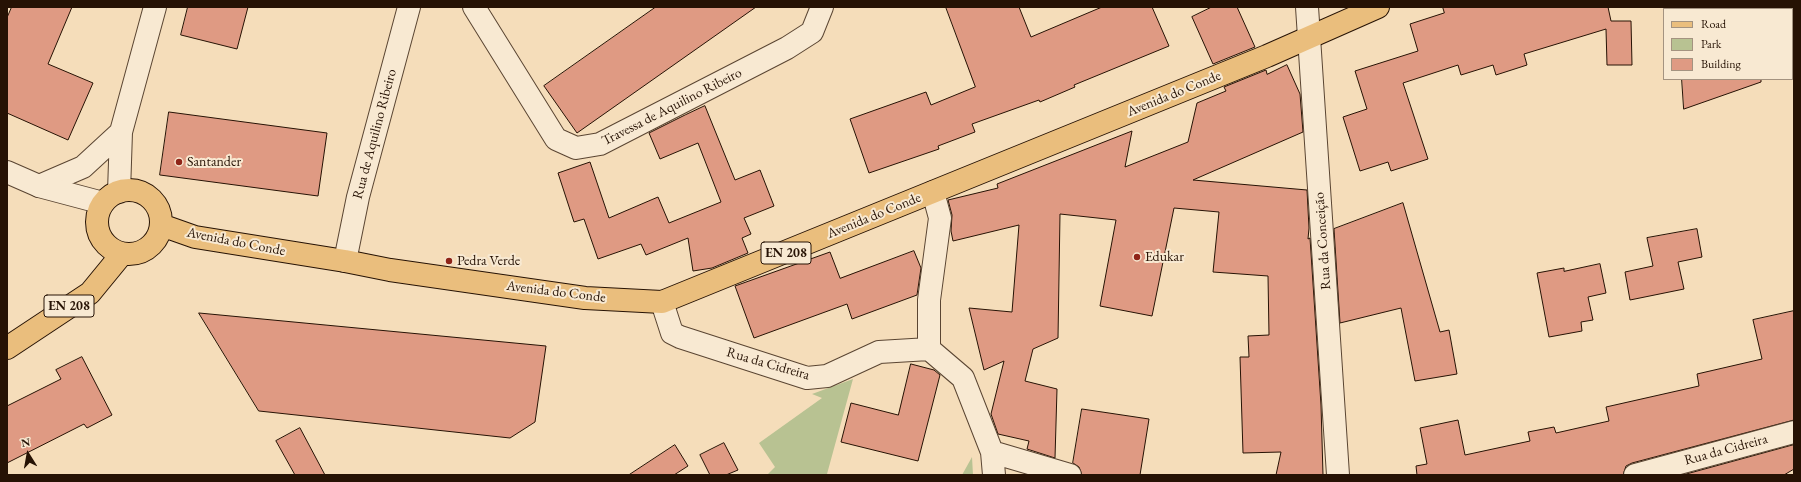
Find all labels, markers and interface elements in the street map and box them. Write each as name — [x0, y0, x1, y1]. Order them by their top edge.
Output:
legend — [1663, 8, 1793, 80]
text: Road — [1701, 16, 1726, 32]
text: Park — [1701, 36, 1721, 52]
text: Building — [1701, 56, 1741, 72]
street label: Travessa de Aquilino Ribeiro — [599, 64, 745, 150]
street label: Rua de Aquilino Ribeiro — [350, 67, 400, 201]
street label: Avenida do Conde — [1125, 68, 1223, 120]
place label: Santander — [187, 154, 241, 170]
marker: Santander — [174, 157, 184, 167]
street label: Avenida do Conde — [825, 190, 923, 242]
street label: Rua da Conceição — [1311, 192, 1335, 290]
street label: Avenida do Conde — [185, 224, 287, 260]
road number: EN 208 — [761, 242, 811, 264]
place label: Edukar — [1145, 249, 1184, 265]
marker: Edukar — [1132, 252, 1142, 262]
place label: Pedra Verde — [457, 253, 520, 269]
marker: Pedra Verde — [444, 256, 454, 266]
street label: Avenida do Conde — [505, 278, 607, 306]
road number: EN 208 — [44, 295, 94, 317]
street label: Rua da Cidreira — [725, 344, 811, 384]
street label: Rua da Cidreira — [1683, 431, 1769, 469]
north arrow — [8, 434, 48, 474]
text: N — [20, 434, 31, 450]

